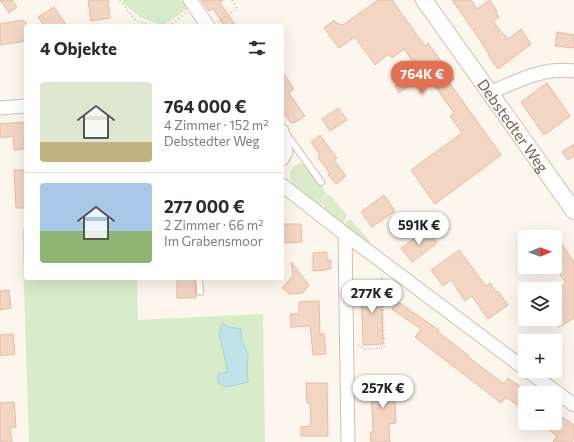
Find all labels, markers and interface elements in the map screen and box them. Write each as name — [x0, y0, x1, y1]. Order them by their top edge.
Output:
icon: filters — [246, 37, 268, 59]
text: 4 Objekte — [40, 38, 117, 59]
pin: 764K € — [389, 61, 455, 95]
text: 764K € — [400, 66, 444, 82]
street label: Debstedter Weg — [474, 75, 553, 176]
text: 764 000 € — [164, 96, 247, 117]
icon: home — [72, 98, 120, 146]
text: 4 Zimmer · 152 m² — [164, 117, 268, 133]
text: Debstedter Weg — [164, 133, 260, 149]
text: 277 000 € — [164, 196, 245, 217]
icon: home — [72, 199, 120, 247]
pin: 591K € — [386, 212, 452, 246]
text: 2 Zimmer · 66 m² — [164, 217, 263, 233]
text: 591K € — [398, 217, 440, 233]
north arrow — [518, 230, 562, 274]
map controls — [518, 230, 562, 430]
text: Im Grabensmoor — [164, 233, 263, 249]
pin: 277K € — [339, 280, 405, 314]
button: layers — [518, 282, 562, 326]
text: 277K € — [351, 285, 393, 301]
button: + — [518, 334, 562, 378]
pin: 257K € — [350, 375, 416, 409]
text: 257K € — [362, 380, 404, 396]
button: − — [518, 386, 562, 430]

